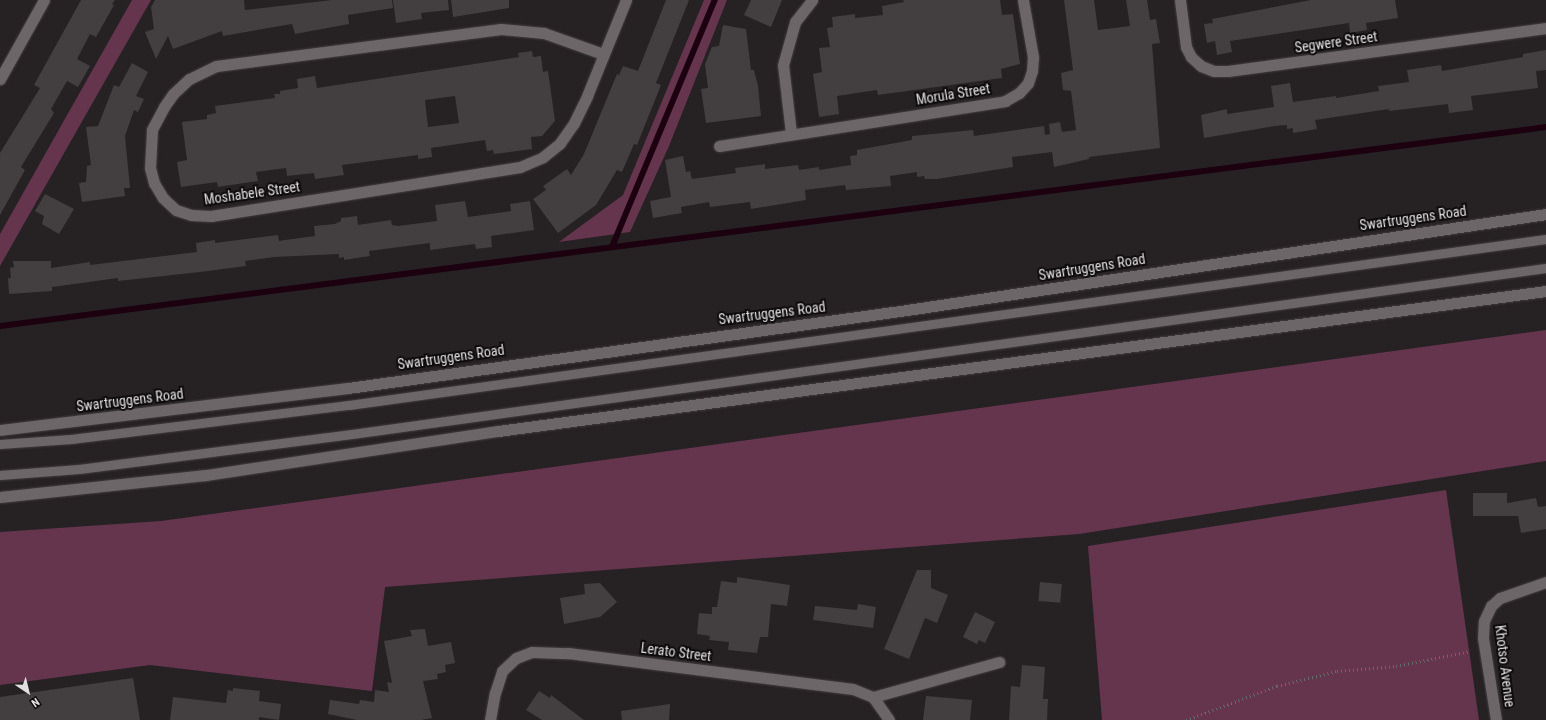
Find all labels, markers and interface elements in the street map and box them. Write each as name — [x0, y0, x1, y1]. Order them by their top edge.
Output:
street label: Segwere Street — [1294, 28, 1378, 56]
street label: Morula Street — [915, 80, 991, 108]
street label: Moshabele Street — [203, 178, 301, 208]
street label: Swartruggens Road — [1359, 202, 1467, 234]
street label: Swartruggens Road — [1037, 250, 1147, 284]
street label: Swartruggens Road — [718, 298, 826, 328]
street label: Swartruggens Road — [397, 341, 505, 373]
street label: Swartruggens Road — [76, 385, 184, 415]
street label: Khotso Avenue — [1492, 624, 1518, 708]
street label: Lerato Street — [640, 639, 712, 665]
north arrow — [8, 672, 48, 712]
text: N — [29, 695, 42, 709]

